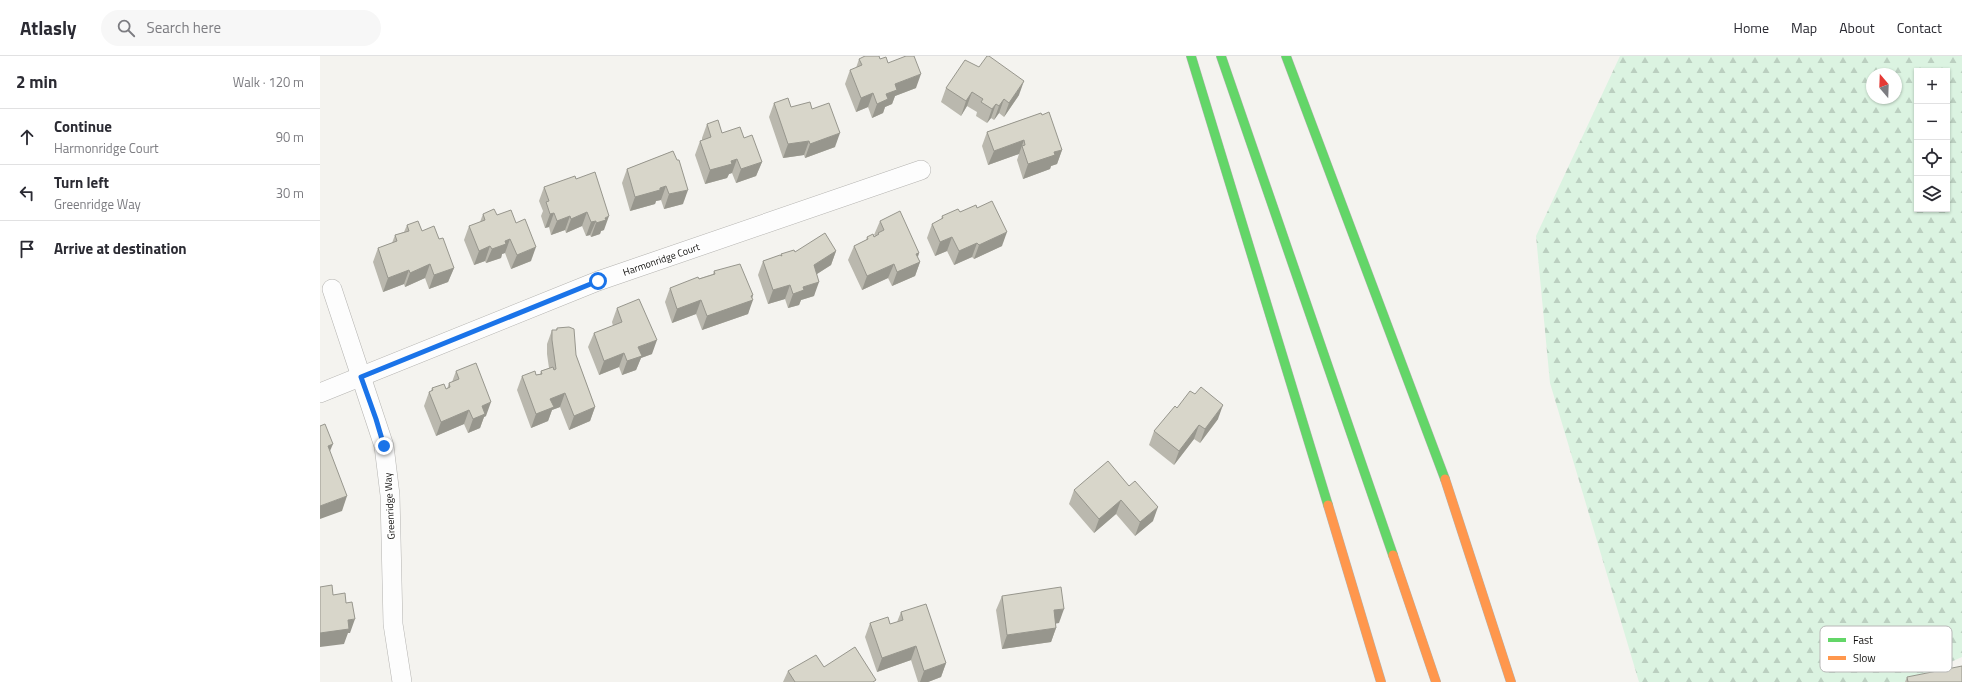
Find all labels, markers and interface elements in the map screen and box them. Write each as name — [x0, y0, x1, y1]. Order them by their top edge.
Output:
search box — [101, 10, 381, 46]
text: Atlasly — [20, 13, 77, 42]
text: Search here — [147, 16, 221, 39]
icon: search — [115, 17, 137, 39]
text: Home — [1734, 17, 1769, 38]
text: Map — [1791, 17, 1817, 38]
text: About — [1839, 17, 1875, 38]
text: Contact — [1897, 17, 1942, 38]
north arrow — [1866, 68, 1902, 104]
map controls — [1914, 68, 1950, 212]
button: + — [1914, 68, 1950, 104]
text: 2 min — [16, 69, 57, 95]
text: Walk · 120 m — [233, 72, 304, 92]
button: − — [1914, 104, 1950, 140]
text: Continue — [54, 115, 112, 138]
icon: ahead — [16, 126, 38, 148]
text: 90 m — [276, 127, 304, 147]
text: Harmonridge Court — [54, 138, 159, 158]
button: locate — [1914, 140, 1950, 176]
text: Turn left — [54, 171, 109, 194]
button: layers — [1914, 176, 1950, 212]
icon: left — [16, 182, 38, 204]
text: 30 m — [276, 183, 304, 203]
text: Greenridge Way — [54, 194, 141, 214]
text: Arrive at destination — [54, 237, 187, 260]
icon: arrive — [16, 238, 38, 260]
street label: Harmonridge Court — [621, 239, 702, 280]
route start — [589, 272, 607, 290]
route end — [375, 437, 393, 455]
street label: Greenridge Way — [380, 472, 399, 540]
legend — [1820, 626, 1952, 672]
text: Fast — [1853, 632, 1873, 648]
text: Slow — [1853, 650, 1876, 666]

